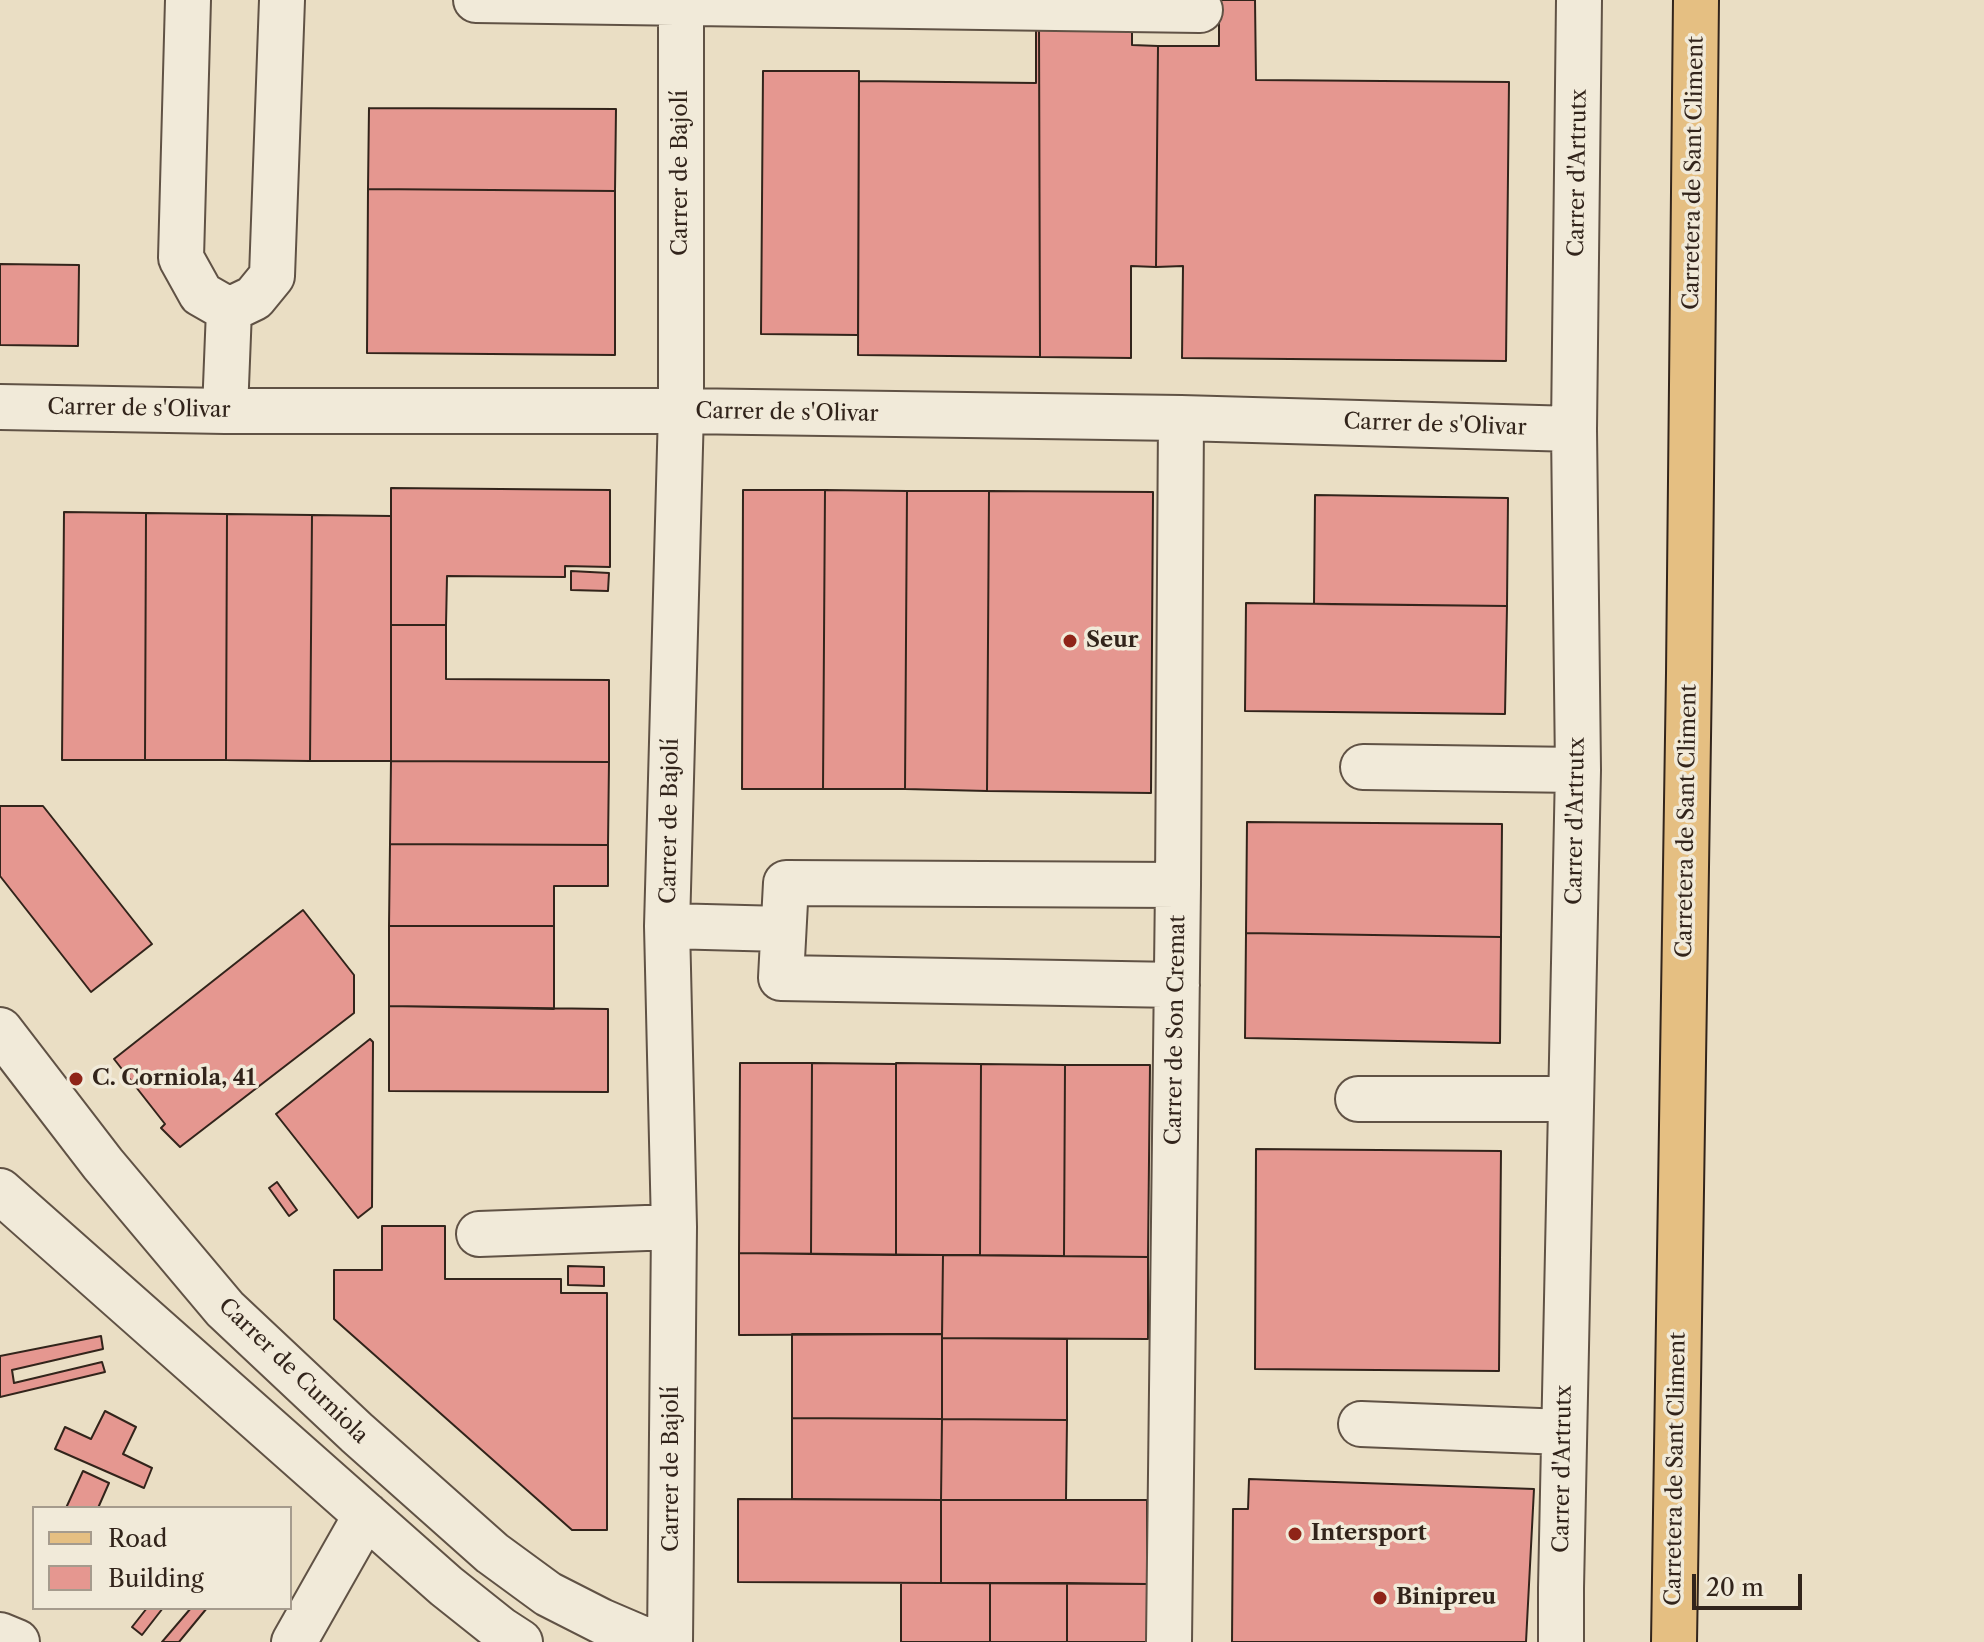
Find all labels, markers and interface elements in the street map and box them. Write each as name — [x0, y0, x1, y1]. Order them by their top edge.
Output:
street label: Carretera de Sant Climent — [1678, 36, 1710, 310]
street label: Carrer d'Artrutx — [1563, 89, 1593, 257]
street label: Carrer de Bajolí — [668, 90, 694, 256]
street label: Carrer de s'Olivar — [47, 394, 231, 424]
street label: Carrer de s'Olivar — [695, 398, 879, 428]
street label: Carrer de s'Olivar — [1343, 409, 1527, 441]
place label: Seur — [1086, 628, 1139, 654]
marker: Seur — [1061, 632, 1079, 650]
street label: Carretera de Sant Climent — [1671, 684, 1703, 958]
street label: Carrer d'Artrutx — [1561, 737, 1591, 905]
street label: Carrer de Bajolí — [655, 738, 685, 904]
street label: Carrer de Son Cremat — [1161, 915, 1191, 1145]
place label: C. Corniola, 41 — [92, 1066, 256, 1092]
marker: C. Corniola, 41 — [67, 1070, 85, 1088]
street label: Carrer de Curniola — [213, 1293, 373, 1449]
street label: Carretera de Sant Climent — [1660, 1332, 1692, 1606]
street label: Carrer d'Artrutx — [1548, 1385, 1578, 1553]
street label: Carrer de Bajolí — [659, 1386, 685, 1552]
legend — [32, 1506, 292, 1610]
place label: Intersport — [1311, 1521, 1427, 1547]
text: Road — [108, 1524, 167, 1553]
marker: Intersport — [1286, 1525, 1304, 1543]
scale bar — [1696, 1558, 1806, 1608]
text: Building — [108, 1564, 204, 1593]
text: 20 m — [1706, 1573, 1764, 1602]
place label: Binipreu — [1396, 1585, 1496, 1611]
marker: Binipreu — [1371, 1589, 1389, 1607]

